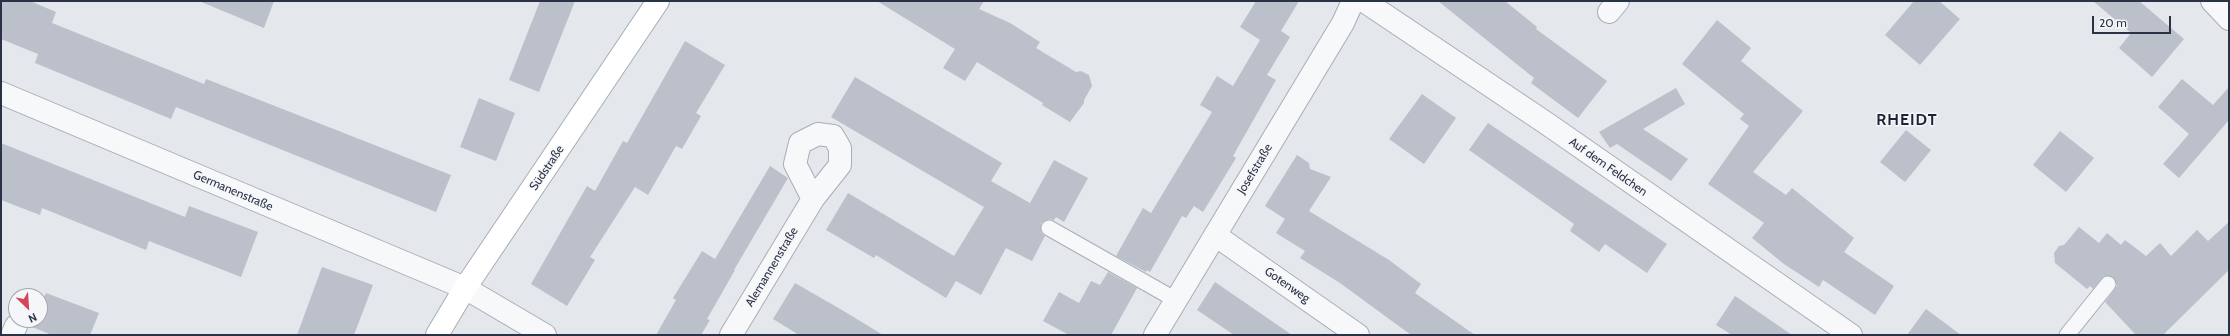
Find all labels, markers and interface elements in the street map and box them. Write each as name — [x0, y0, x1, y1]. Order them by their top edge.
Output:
scale bar — [2094, 8, 2173, 34]
text: 20 m — [2099, 15, 2127, 30]
district label: RHEIDT — [1876, 110, 1938, 130]
street label: Auf dem Feldchen — [1566, 135, 1650, 199]
street label: Josefstraße — [1234, 141, 1276, 197]
street label: Südstraße — [527, 143, 567, 193]
street label: Germanenstraße — [191, 168, 275, 214]
street label: Alemannenstraße — [743, 225, 801, 309]
street label: Gotenweg — [1262, 264, 1312, 306]
north arrow — [8, 288, 48, 328]
text: N — [26, 310, 39, 326]

